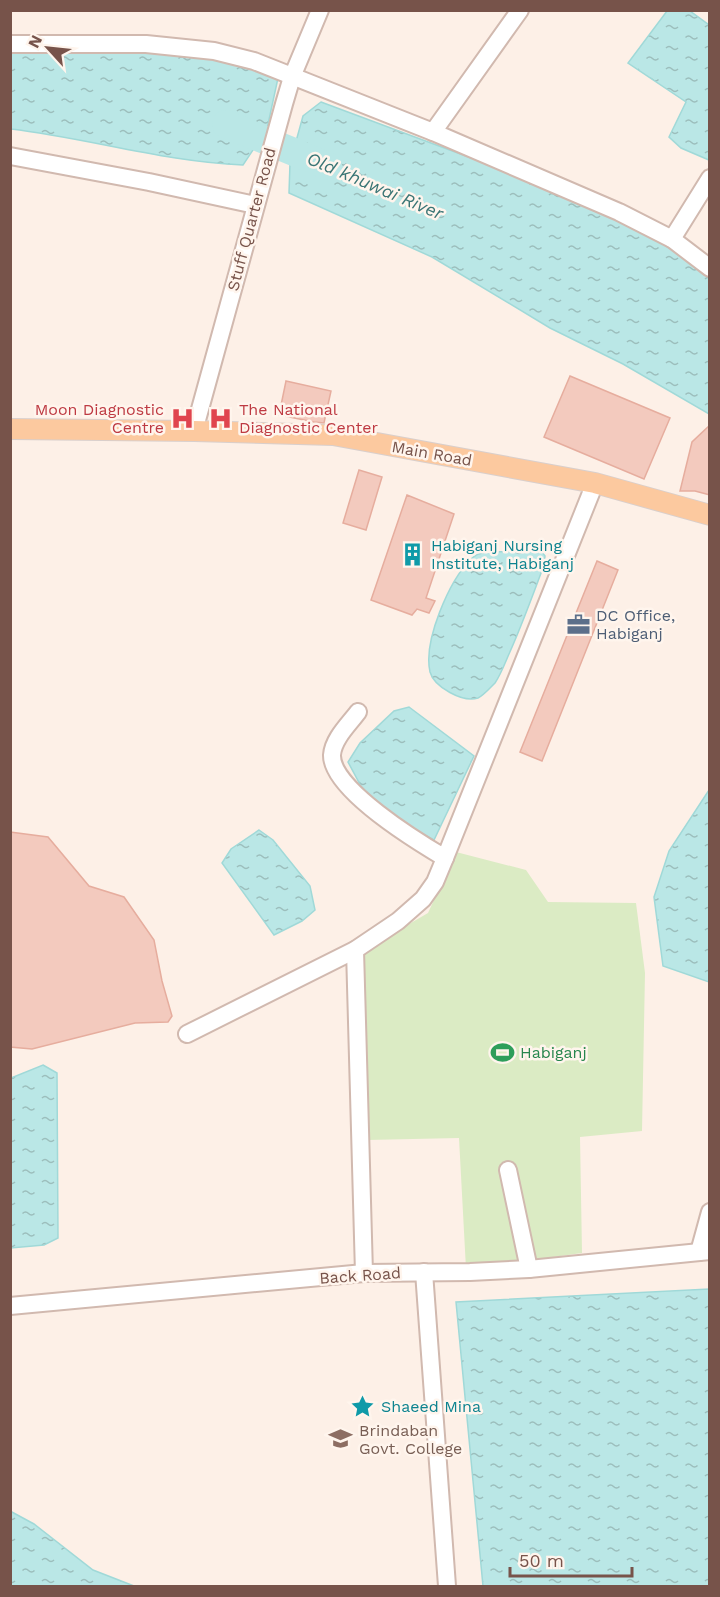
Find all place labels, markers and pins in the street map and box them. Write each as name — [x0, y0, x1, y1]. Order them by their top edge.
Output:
place label: Moon Diagnostic Centre — [35, 400, 164, 437]
place label: The National Diagnostic Center — [239, 400, 379, 437]
hospital icon: Moon Diagnostic Centre — [169, 405, 195, 431]
hospital icon: The National Diagnostic Center — [208, 405, 234, 431]
place label: Habiganj Nursing Institute, Habiganj — [431, 536, 574, 573]
building icon: Habiganj Nursing Institute, Habiganj — [400, 541, 426, 567]
place label: DC Office, Habiganj — [596, 606, 675, 643]
office icon: DC Office, Habiganj — [565, 611, 591, 637]
sports icon: Habiganj — [489, 1039, 515, 1065]
place label: Habiganj — [520, 1043, 587, 1062]
place icon: Shaeed Mina — [350, 1393, 376, 1419]
place label: Shaeed Mina — [381, 1397, 481, 1416]
place label: Brindaban Govt. College — [359, 1421, 462, 1458]
school or university icon: Brindaban Govt. College — [328, 1426, 354, 1452]

